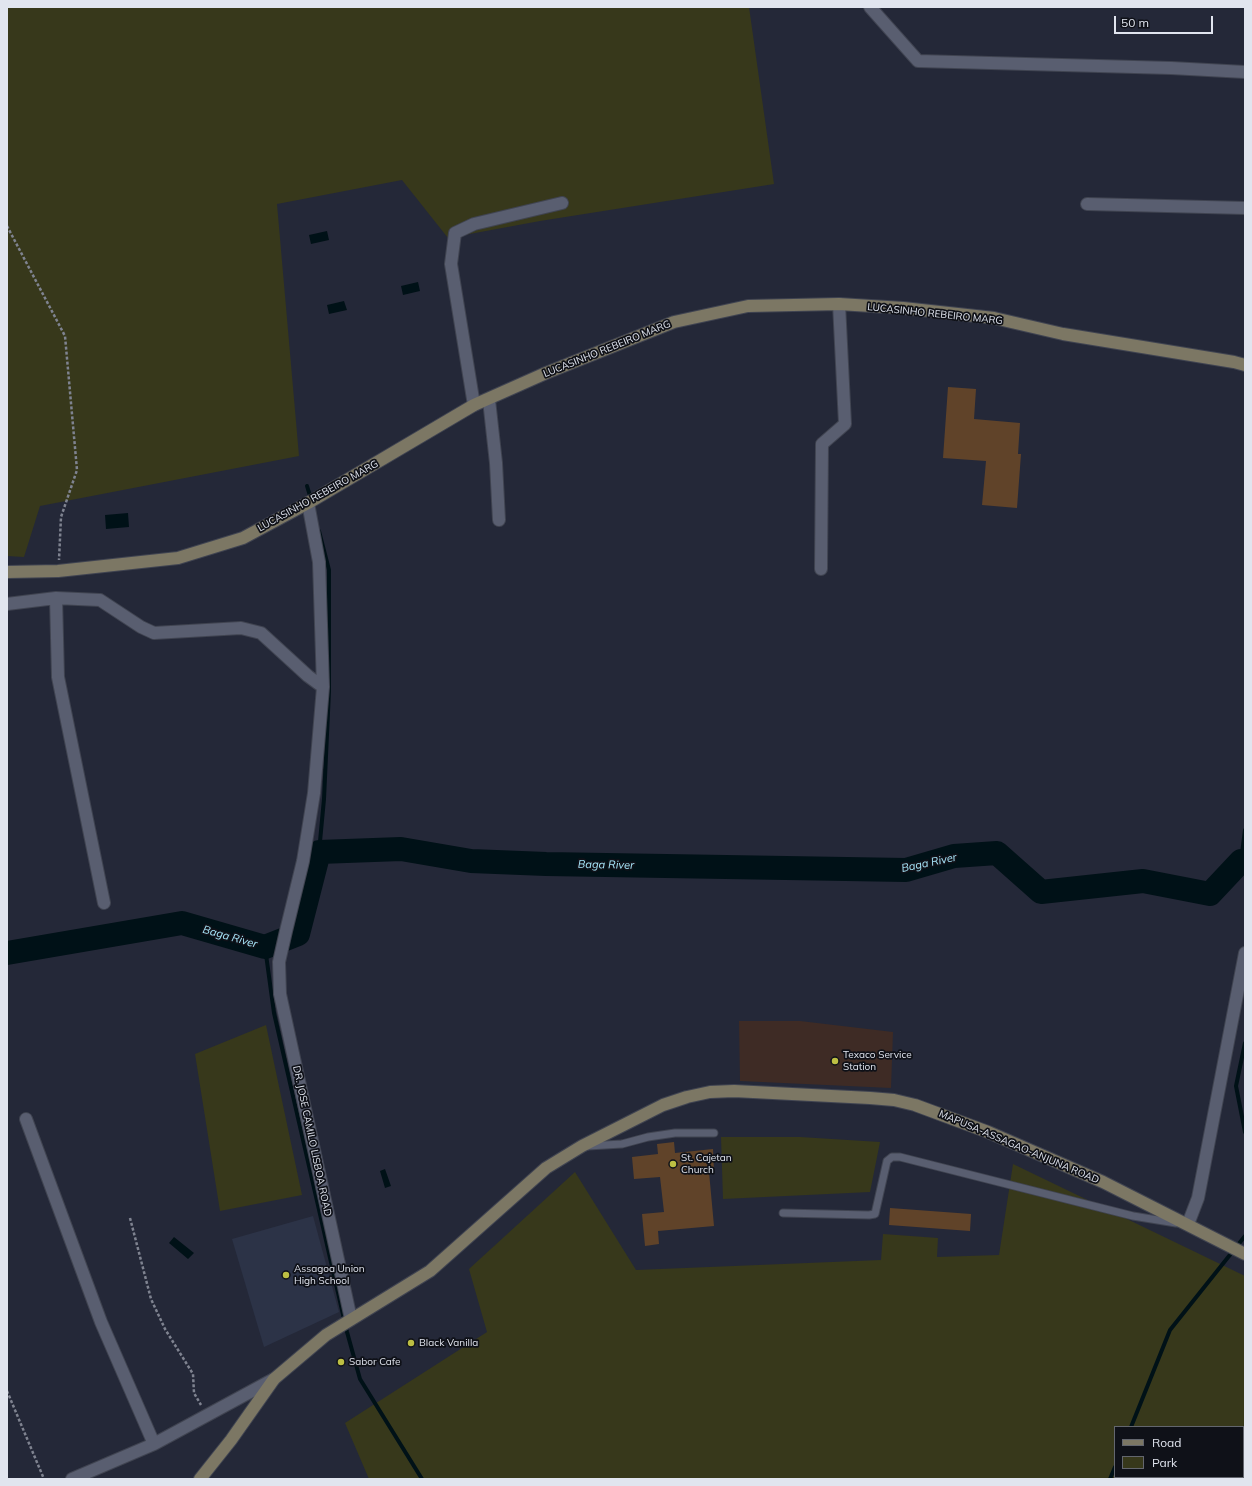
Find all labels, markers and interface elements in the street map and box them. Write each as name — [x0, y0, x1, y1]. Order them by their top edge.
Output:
scale bar — [1116, 8, 1215, 34]
text: 50 m — [1121, 15, 1149, 30]
street label: LUCASINHO REBEIRO MARG — [867, 301, 1003, 327]
street label: LUCASINHO REBEIRO MARG — [542, 318, 672, 380]
street label: LUCASINHO REBEIRO MARG — [256, 458, 380, 534]
water label: Baga River — [900, 851, 958, 875]
water label: Baga River — [578, 858, 634, 872]
water label: Baga River — [201, 923, 259, 951]
place label: Texaco Service Station — [843, 1049, 912, 1072]
marker: Texaco Service Station — [830, 1056, 840, 1066]
street label: DR. JOSE CAMILO LISBOA ROAD — [290, 1065, 334, 1217]
street label: MAPUSA-ASSAGAO-ANJUNA ROAD — [937, 1108, 1101, 1186]
place label: St. Cajetan Church — [681, 1152, 732, 1176]
marker: St. Cajetan Church — [668, 1159, 678, 1169]
place label: Assagoa Union High School — [294, 1263, 365, 1286]
marker: Assagoa Union High School — [281, 1270, 291, 1280]
place label: Black Vanilla — [419, 1337, 478, 1349]
marker: Black Vanilla — [406, 1338, 416, 1348]
place label: Sabor Cafe — [349, 1356, 401, 1368]
marker: Sabor Cafe — [336, 1357, 346, 1367]
legend — [1114, 1426, 1244, 1478]
text: Road — [1152, 1435, 1181, 1450]
text: Park — [1152, 1455, 1177, 1470]

